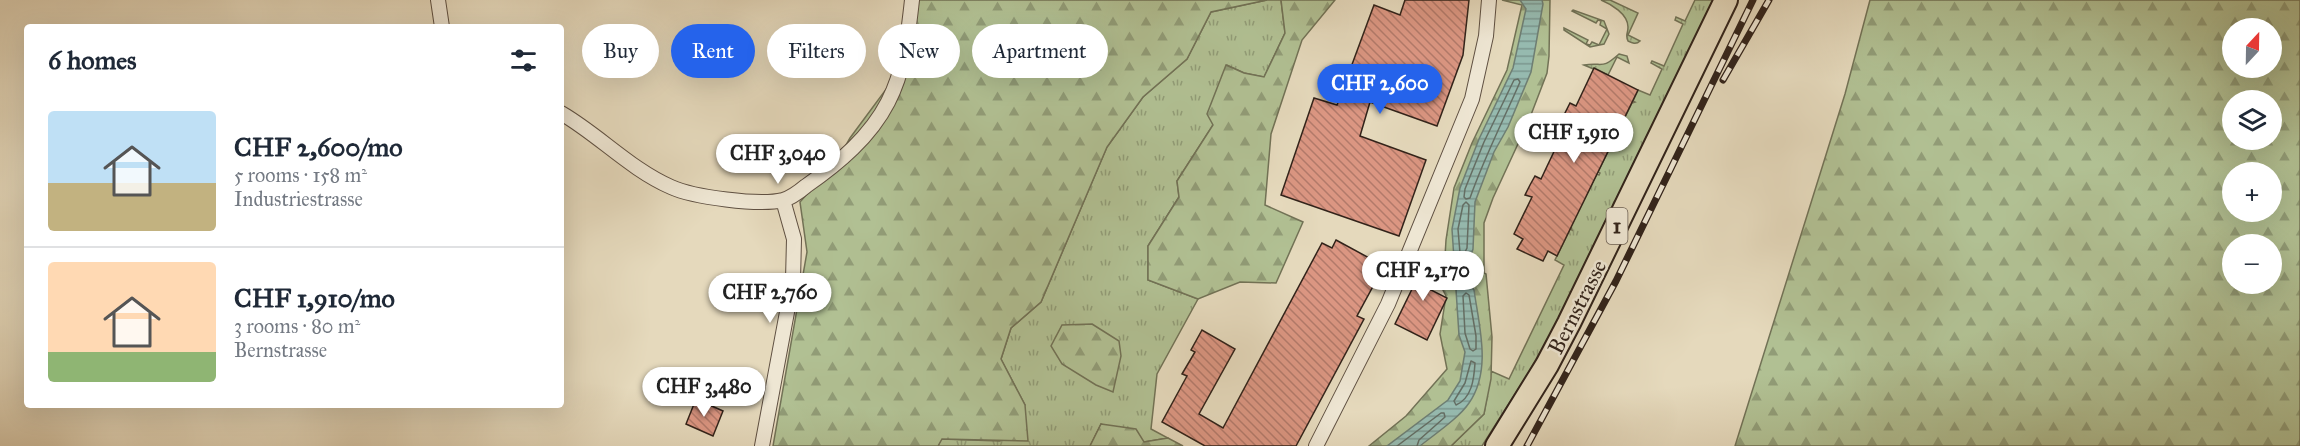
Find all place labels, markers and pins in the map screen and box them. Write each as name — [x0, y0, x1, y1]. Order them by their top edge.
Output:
pin: CHF 2,600 — [1311, 64, 1449, 115]
pin: CHF 1,910 — [1505, 113, 1643, 164]
pin: CHF 3,040 — [709, 134, 847, 185]
pin: CHF 2,170 — [1354, 251, 1492, 302]
pin: CHF 2,760 — [701, 273, 839, 324]
pin: CHF 3,480 — [635, 367, 773, 418]

